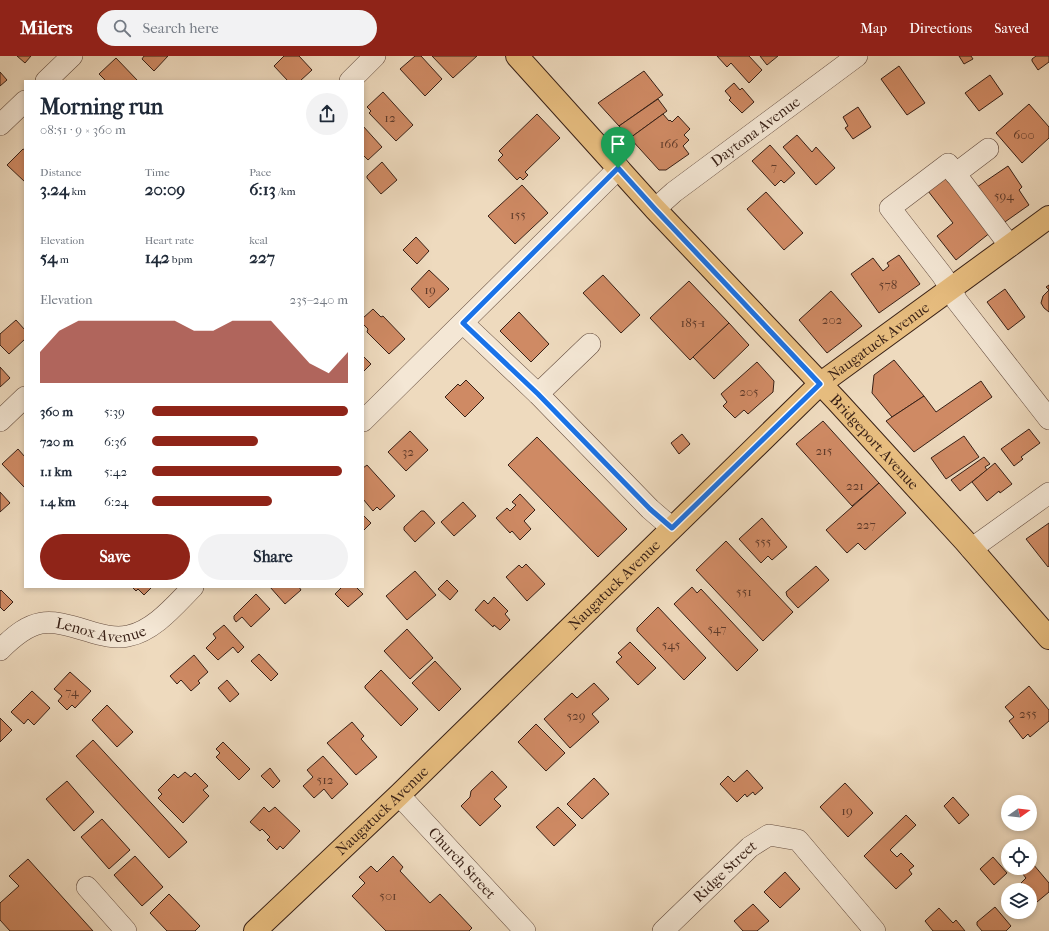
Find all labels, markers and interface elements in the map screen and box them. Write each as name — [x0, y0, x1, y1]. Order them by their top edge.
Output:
search box — [97, 10, 377, 46]
text: Milers — [20, 17, 73, 39]
icon: search — [111, 17, 133, 39]
text: Search here — [143, 19, 219, 37]
text: Map — [860, 20, 887, 37]
text: Directions — [909, 20, 972, 37]
text: Saved — [994, 20, 1029, 37]
street label: Daytona Avenue — [707, 92, 804, 170]
button: share — [306, 93, 348, 135]
text: Morning run — [40, 94, 163, 120]
house number: 12 — [384, 110, 396, 125]
text: 08:51 · 9 × 360 m — [40, 122, 126, 137]
pin — [601, 127, 635, 168]
house number: 600 — [1013, 127, 1035, 142]
icon: arrive — [607, 133, 629, 155]
house number: 166 — [660, 136, 679, 151]
house number: 7 — [771, 159, 777, 174]
text: Distance — [40, 166, 81, 179]
text: Time — [145, 166, 170, 179]
text: Pace — [249, 166, 271, 179]
text: 3.24 — [40, 179, 69, 199]
text: 20:09 — [145, 179, 185, 199]
text: 6:13 — [249, 179, 276, 199]
text: km — [69, 185, 86, 198]
text: /km — [276, 185, 296, 198]
house number: 594 — [994, 188, 1014, 203]
house number: 155 — [510, 207, 526, 222]
text: Elevation — [40, 234, 84, 247]
text: Heart rate — [145, 234, 194, 247]
text: kcal — [249, 234, 268, 247]
text: 54 — [40, 247, 57, 267]
text: 142 — [145, 247, 170, 267]
text: 227 — [249, 247, 275, 267]
text: m — [57, 253, 69, 266]
text: bpm — [170, 253, 193, 266]
house number: 578 — [879, 277, 897, 292]
house number: 19 — [424, 282, 436, 297]
text: Elevation — [40, 292, 93, 307]
text: 235–240 m — [290, 292, 348, 307]
street label: Naugatuck Avenue — [824, 298, 933, 384]
house number: 202 — [822, 312, 843, 327]
house number: 185-1 — [681, 315, 705, 330]
house number: 205 — [739, 384, 759, 399]
street label: Bridgeport Avenue — [826, 390, 923, 494]
text: 360 m — [40, 404, 73, 419]
text: 5:39 — [104, 404, 125, 419]
text: 720 m — [40, 434, 74, 449]
text: 6:36 — [104, 434, 127, 449]
house number: 215 — [816, 443, 833, 458]
house number: 32 — [402, 444, 414, 459]
text: 1.1 km — [40, 464, 72, 479]
text: 5:42 — [104, 464, 127, 479]
house number: 221 — [846, 478, 864, 493]
text: 1.4 km — [40, 494, 75, 509]
text: 6:24 — [104, 494, 129, 509]
house number: 227 — [856, 517, 876, 532]
button: Save — [40, 534, 190, 580]
button: Share — [198, 534, 348, 580]
house number: 555 — [755, 534, 772, 549]
street label: Naugatuck Avenue — [565, 536, 664, 634]
house number: 551 — [736, 584, 752, 599]
street label: Lenox Avenue — [55, 614, 150, 646]
house number: 547 — [707, 621, 727, 636]
house number: 545 — [662, 637, 681, 652]
house number: 74 — [65, 684, 79, 699]
house number: 255 — [1019, 706, 1037, 721]
house number: 529 — [566, 708, 586, 723]
street label: Naugatuck Avenue — [332, 762, 433, 859]
house number: 512 — [317, 772, 334, 787]
north arrow — [1001, 795, 1037, 831]
map controls — [1001, 795, 1037, 919]
house number: 19 — [841, 803, 853, 818]
street label: Church Street — [425, 824, 500, 903]
street label: Ridge Street — [689, 836, 760, 906]
button: locate — [1001, 839, 1037, 875]
button: layers — [1001, 883, 1037, 919]
house number: 501 — [379, 888, 397, 903]

